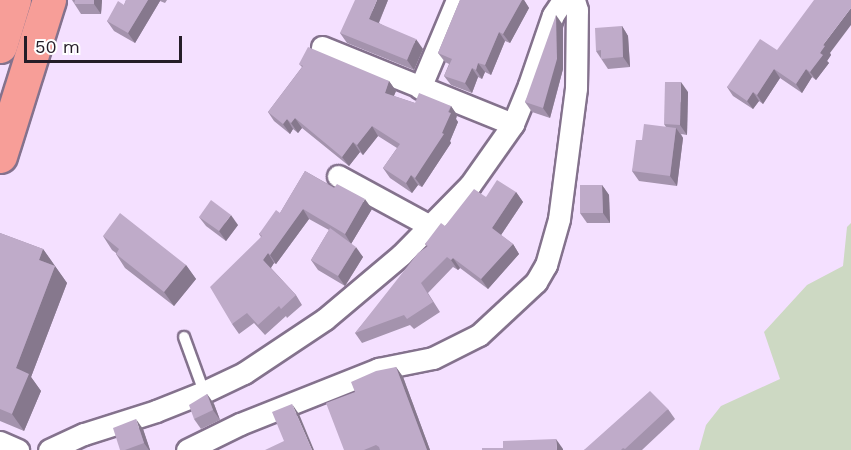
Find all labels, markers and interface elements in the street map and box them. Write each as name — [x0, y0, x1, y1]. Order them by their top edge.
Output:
scale bar — [27, 24, 184, 62]
text: 50 m — [35, 36, 80, 57]

